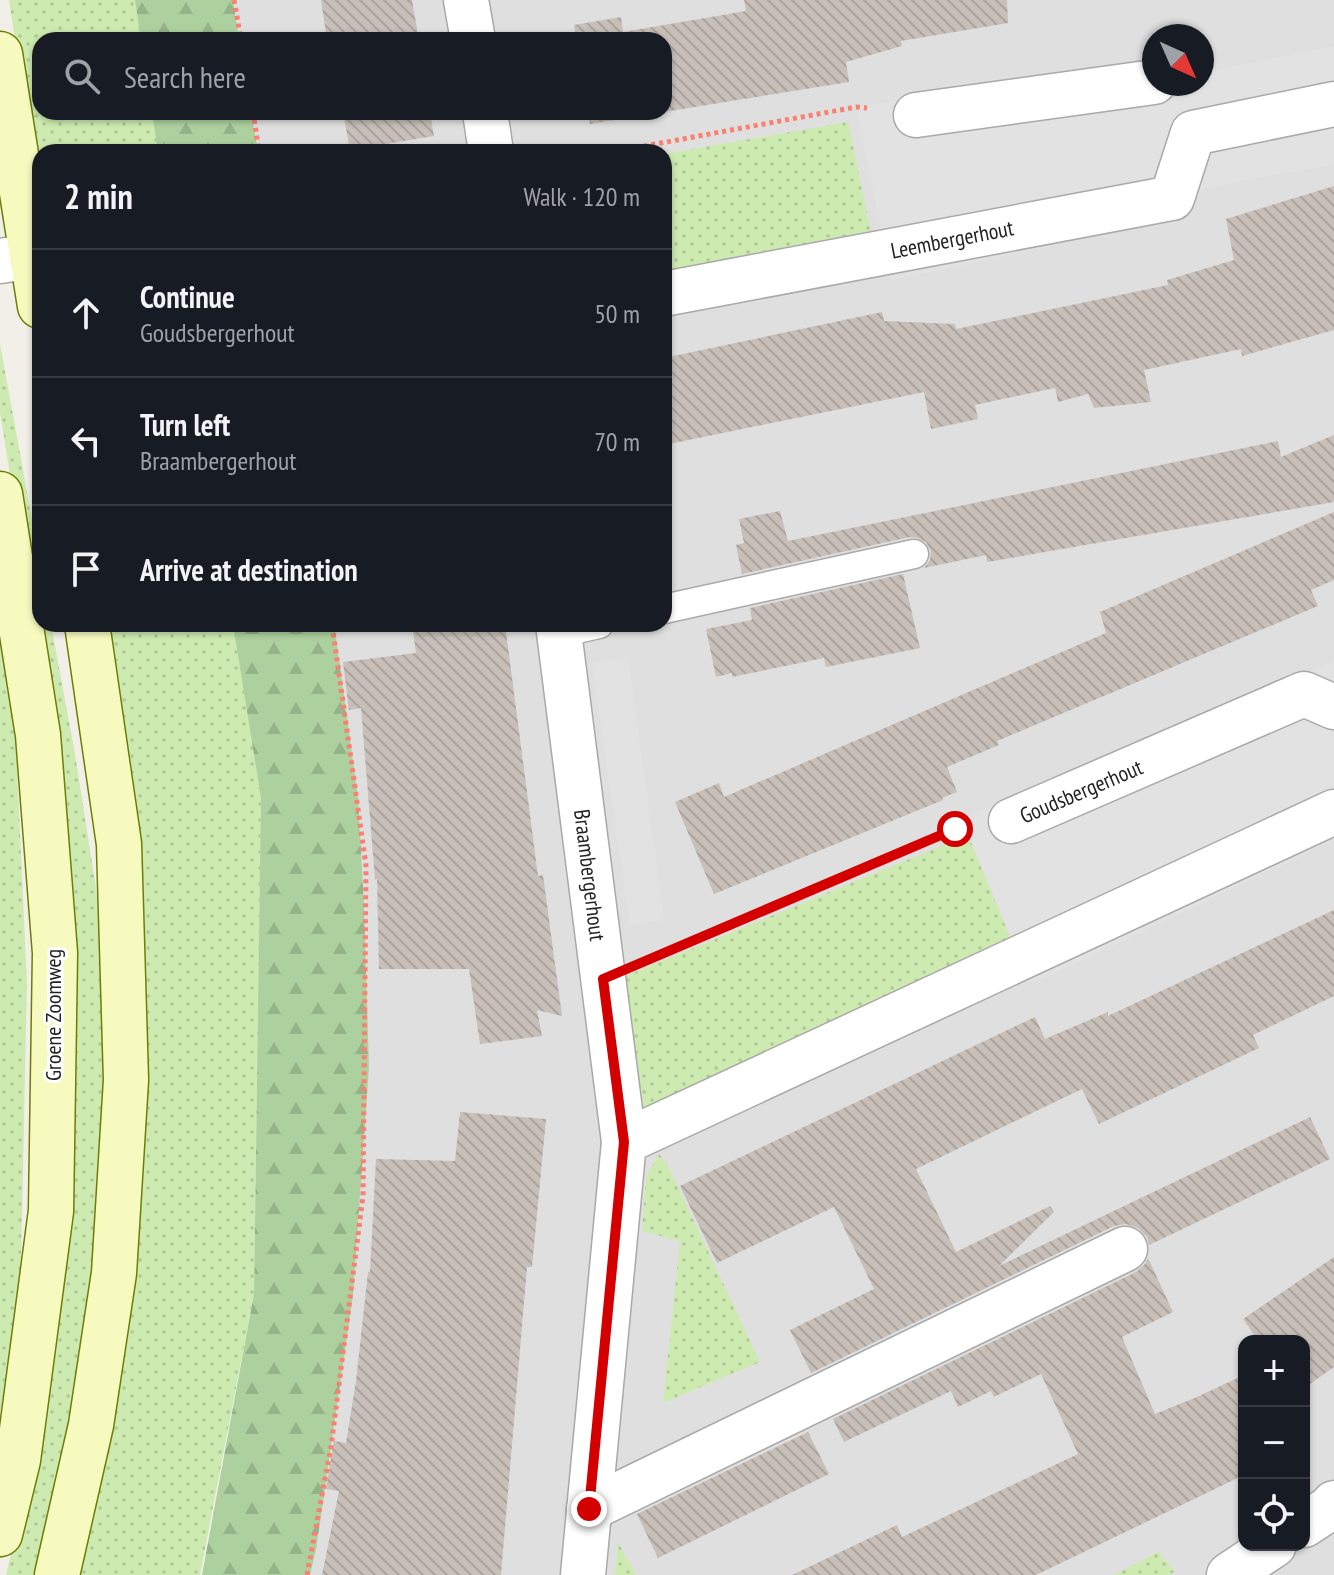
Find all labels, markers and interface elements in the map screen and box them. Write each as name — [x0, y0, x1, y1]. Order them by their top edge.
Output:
north arrow — [1142, 24, 1214, 96]
search box — [32, 32, 672, 120]
icon: search — [60, 54, 104, 98]
text: Search here — [124, 57, 246, 96]
text: 2 min — [64, 174, 133, 218]
text: Walk · 120 m — [523, 180, 640, 213]
street label: Leembergerhout — [888, 213, 1016, 265]
text: Continue — [140, 277, 235, 316]
icon: ahead — [64, 291, 108, 335]
text: 50 m — [594, 297, 640, 330]
text: Goudsbergerhout — [140, 316, 295, 349]
text: Turn left — [140, 405, 230, 444]
icon: left — [64, 419, 108, 463]
text: 70 m — [594, 425, 640, 458]
text: Braambergerhout — [140, 444, 296, 477]
icon: arrive — [64, 547, 108, 591]
text: Arrive at destination — [140, 550, 358, 589]
street label: Goudsbergerhout — [1015, 753, 1147, 829]
street label: Braambergerhout — [568, 808, 612, 942]
route start — [937, 811, 973, 847]
street label: Groene Zoomweg — [39, 949, 67, 1081]
map controls — [1238, 1335, 1310, 1551]
button: + — [1238, 1335, 1310, 1407]
button: − — [1238, 1407, 1310, 1479]
button: locate — [1238, 1479, 1310, 1551]
route end — [571, 1491, 607, 1527]

